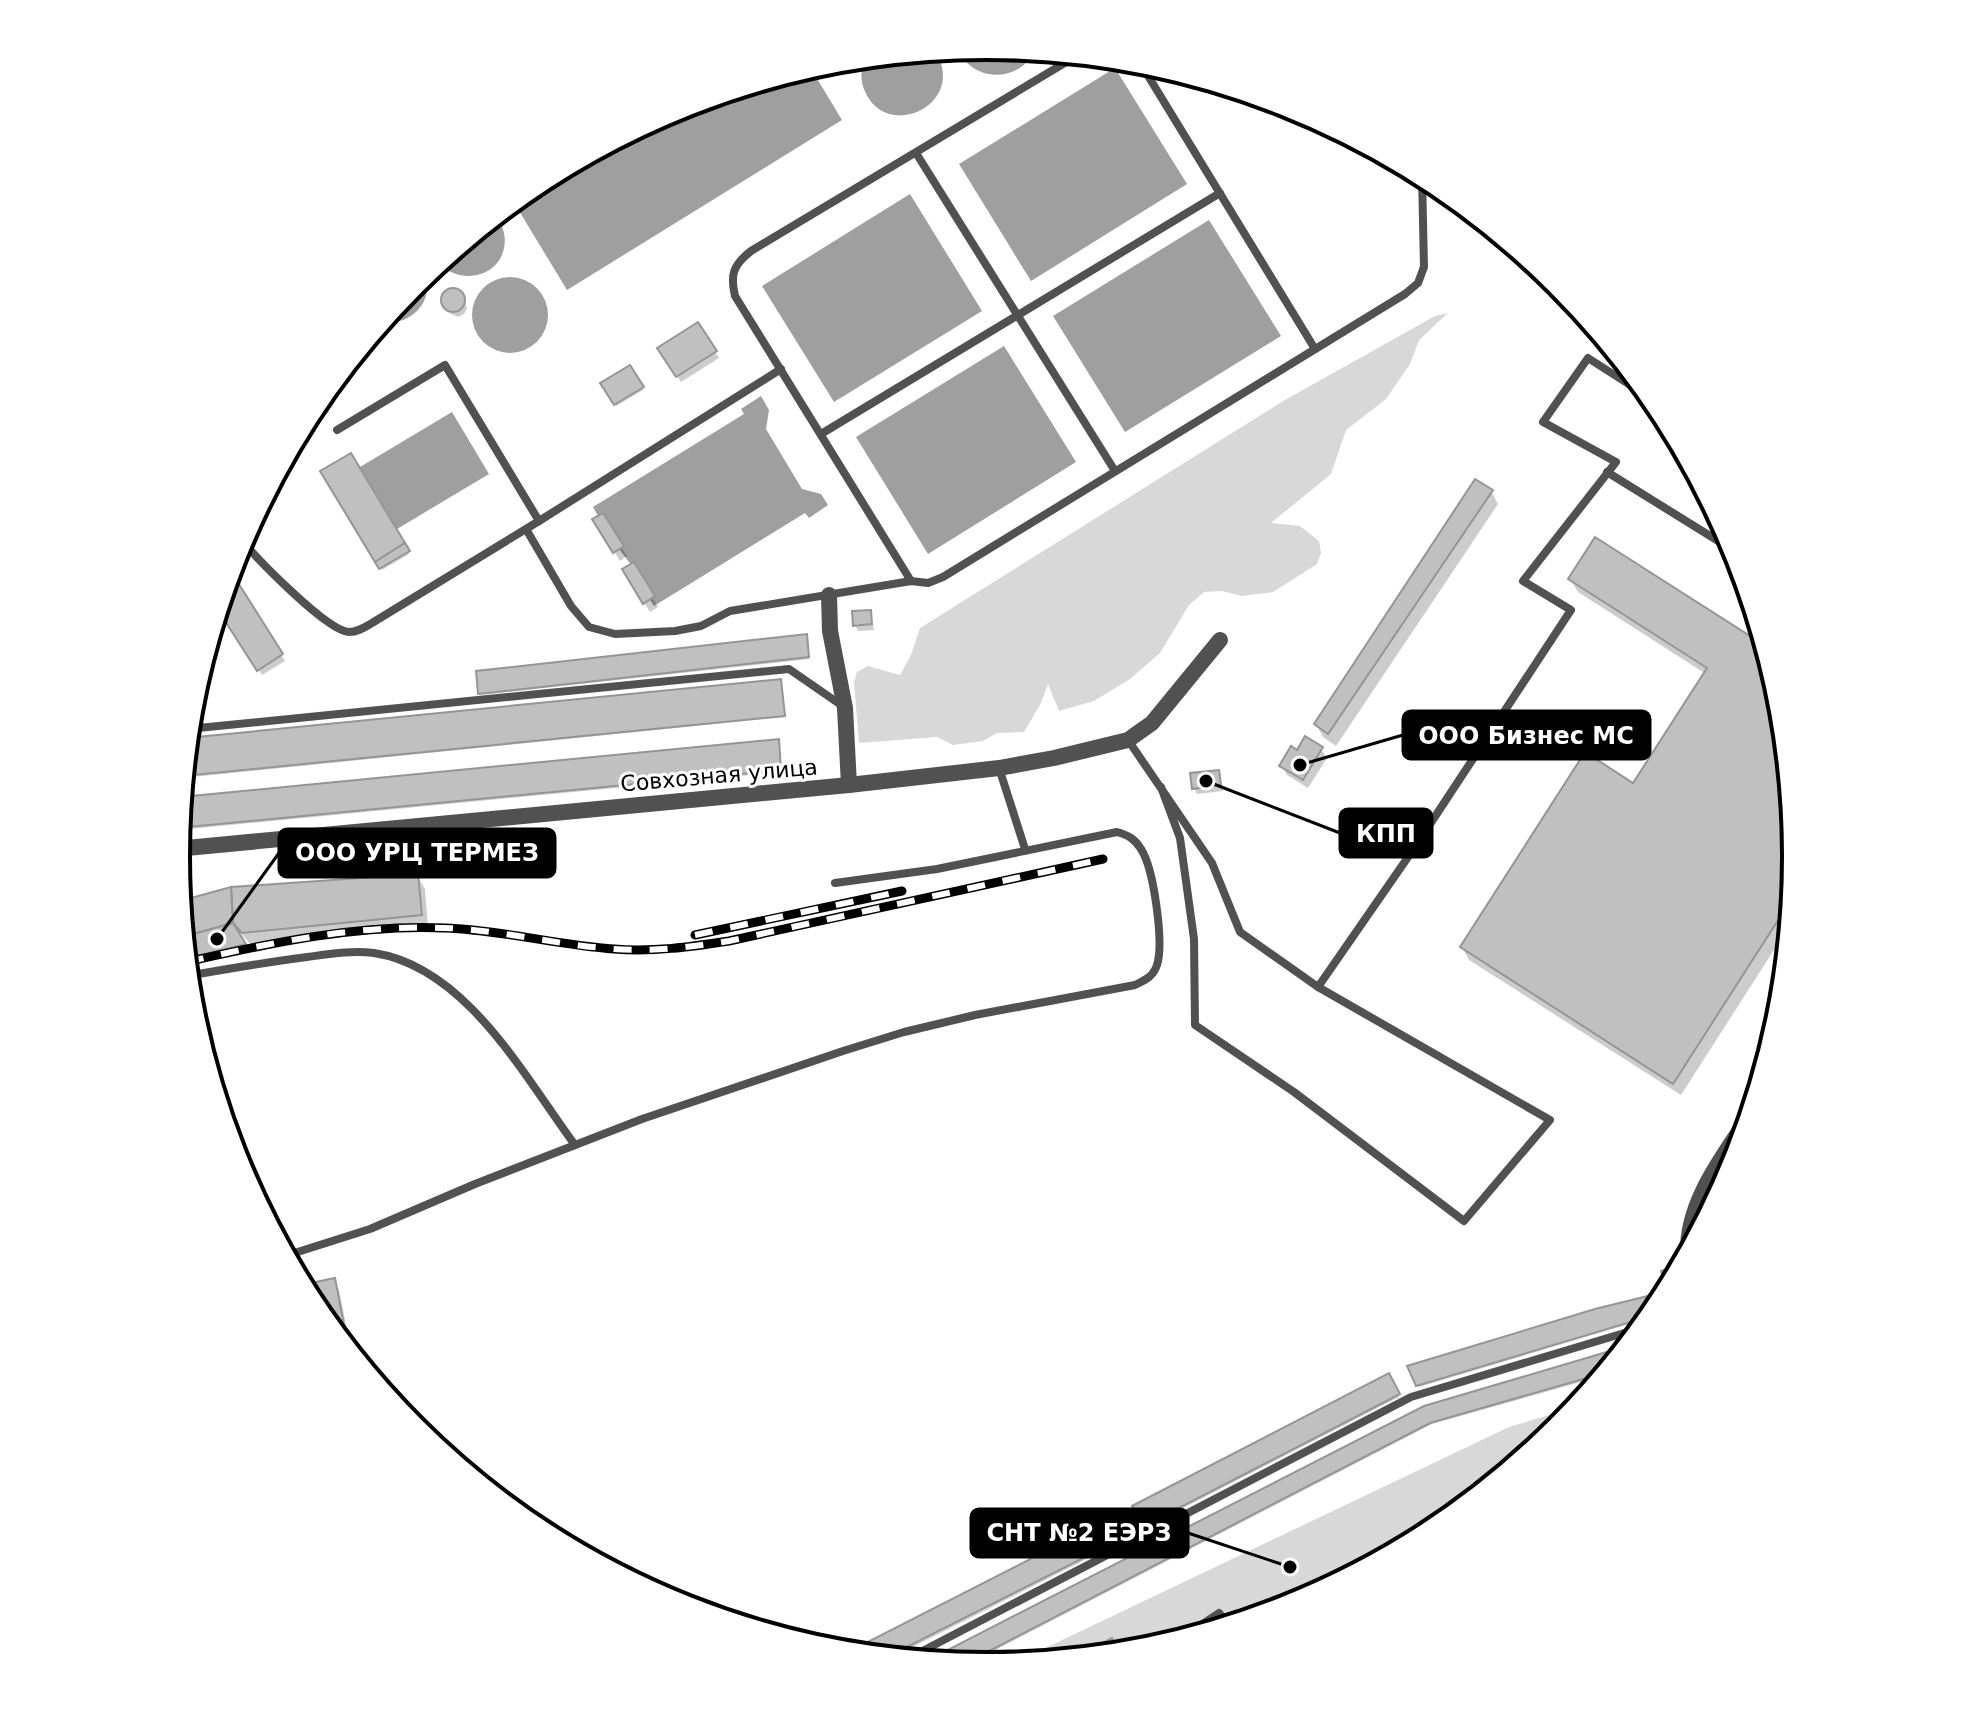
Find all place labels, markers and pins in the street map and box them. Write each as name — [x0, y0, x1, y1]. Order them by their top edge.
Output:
callout: ООО Бизнес МС — [1403, 711, 1650, 759]
callout: КПП — [1340, 809, 1432, 857]
callout: ООО УРЦ ТЕРМЕЗ — [279, 829, 555, 877]
callout: СНТ №2 ЕЭРЗ — [971, 1509, 1188, 1557]

